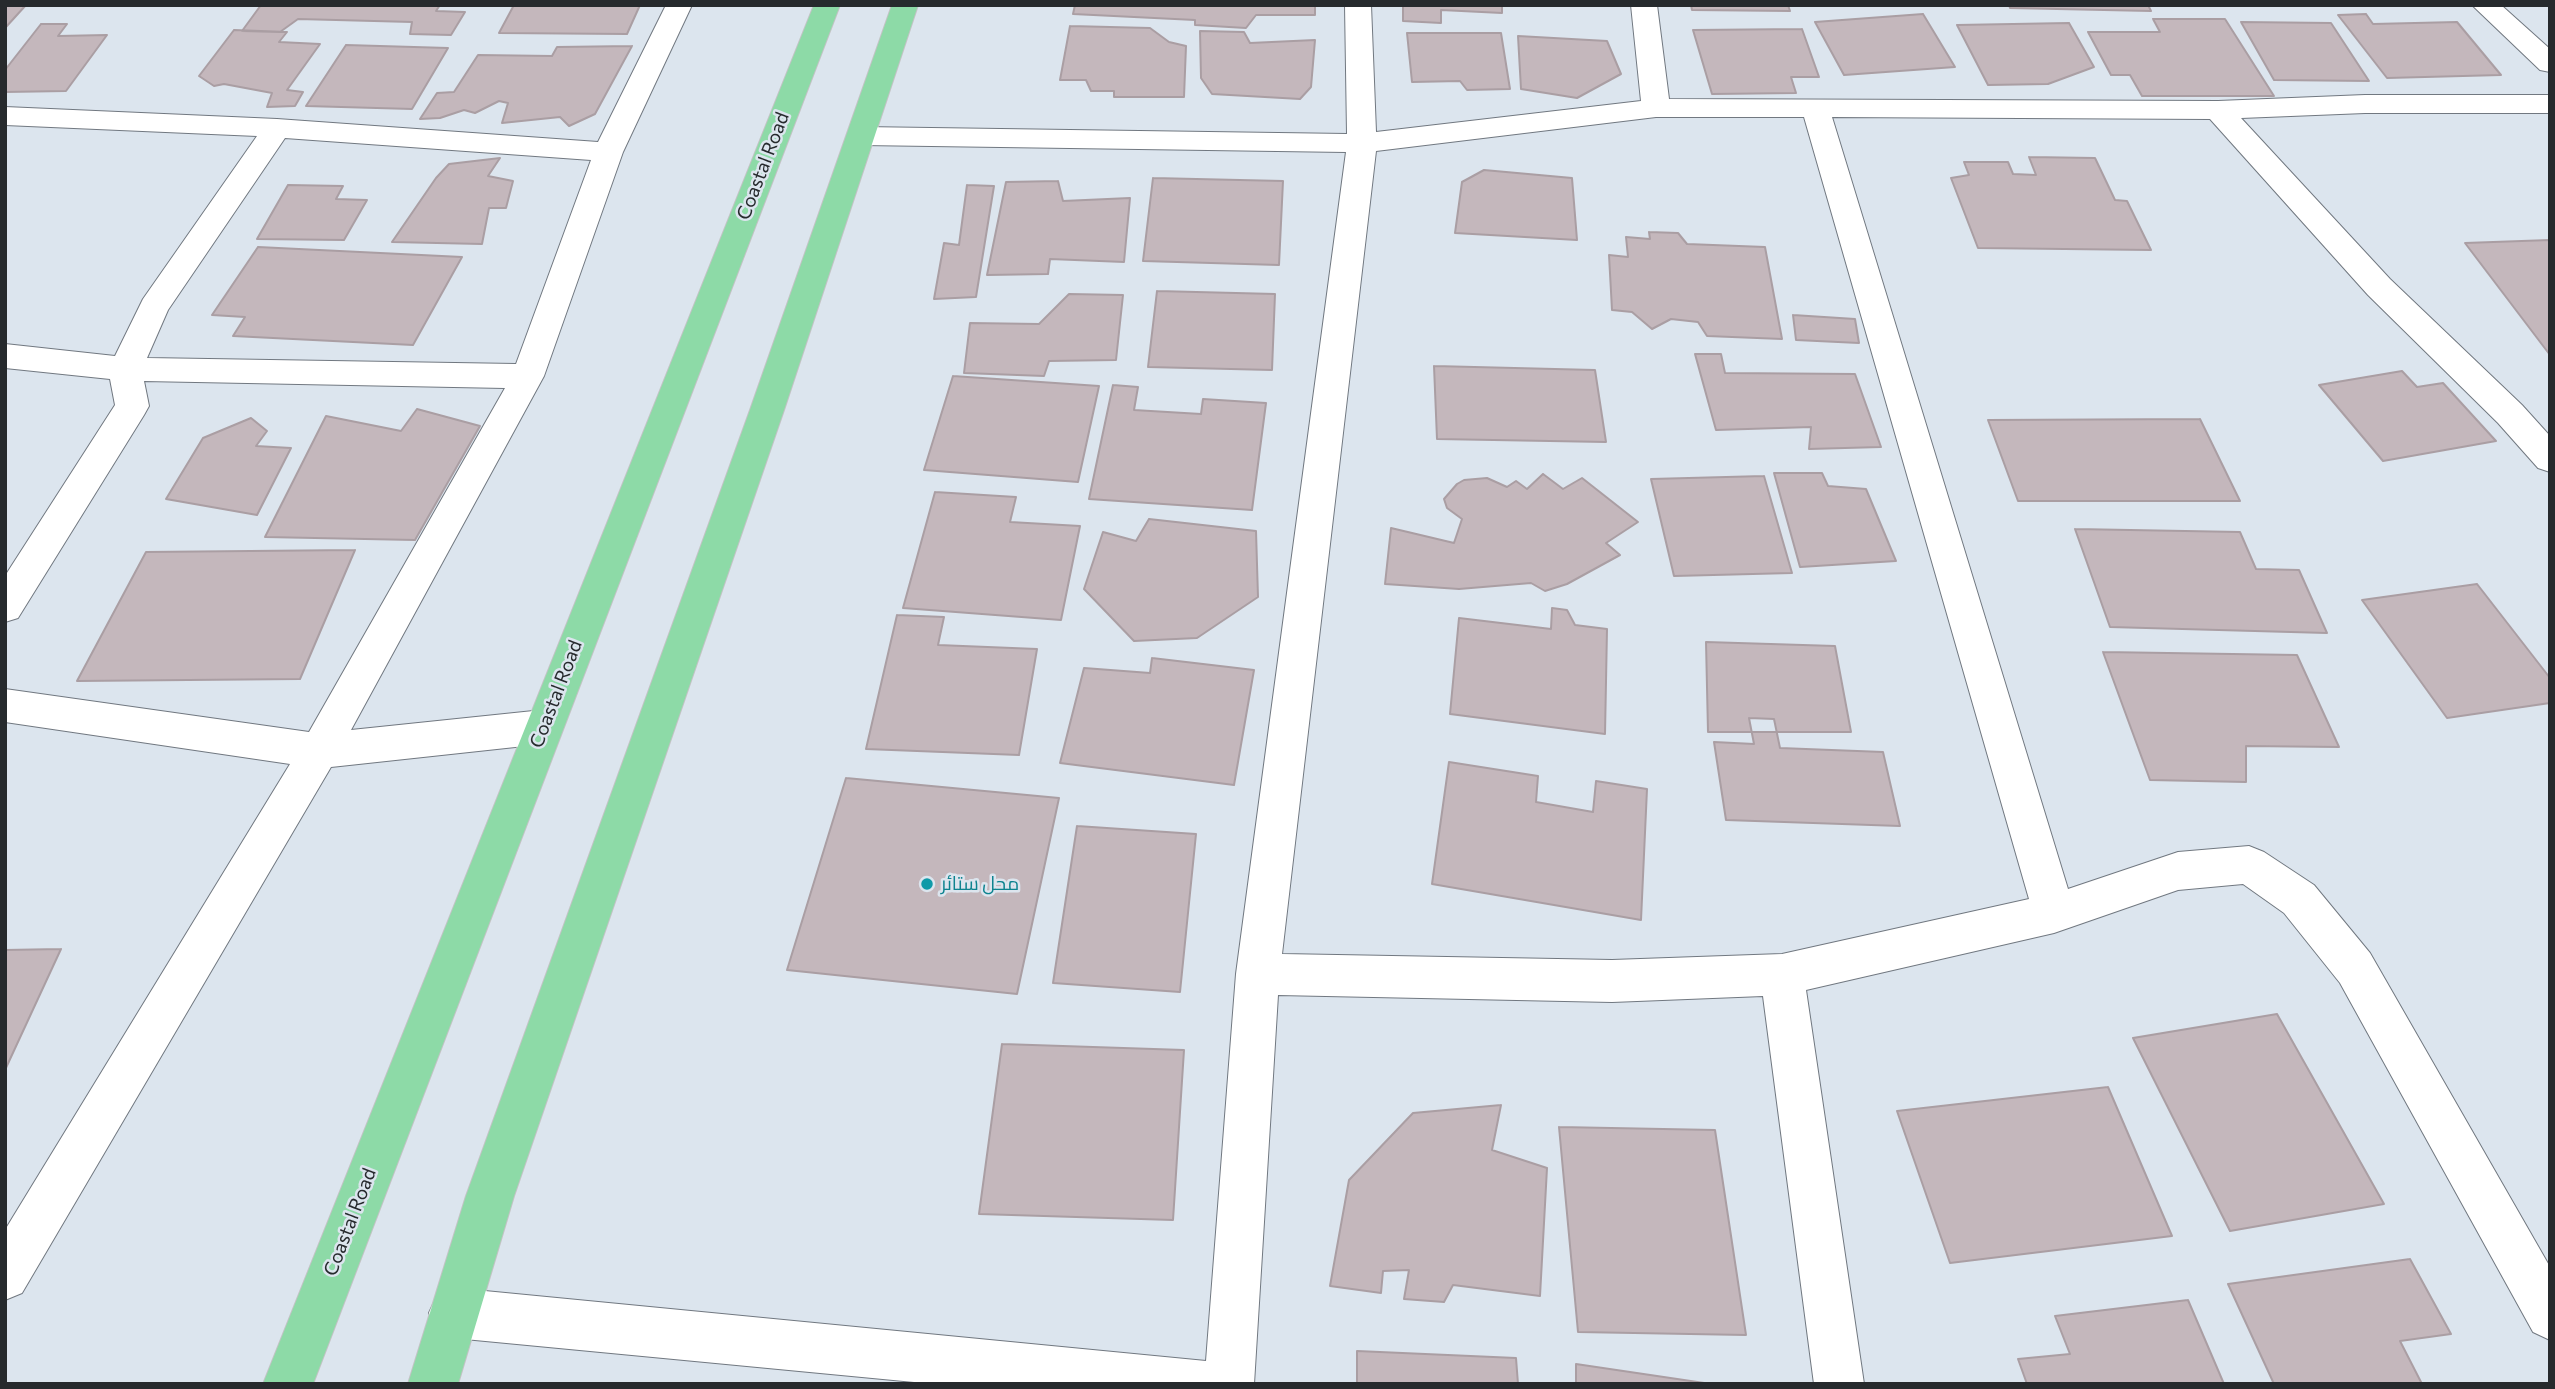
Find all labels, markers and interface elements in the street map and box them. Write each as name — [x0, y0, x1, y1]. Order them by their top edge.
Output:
street label: Coastal Road — [732, 109, 794, 223]
street label: Coastal Road — [525, 637, 587, 751]
place label: محل ستائر — [941, 873, 1019, 895]
marker: محل ستائر — [919, 876, 935, 892]
street label: Coastal Road — [319, 1165, 381, 1279]

